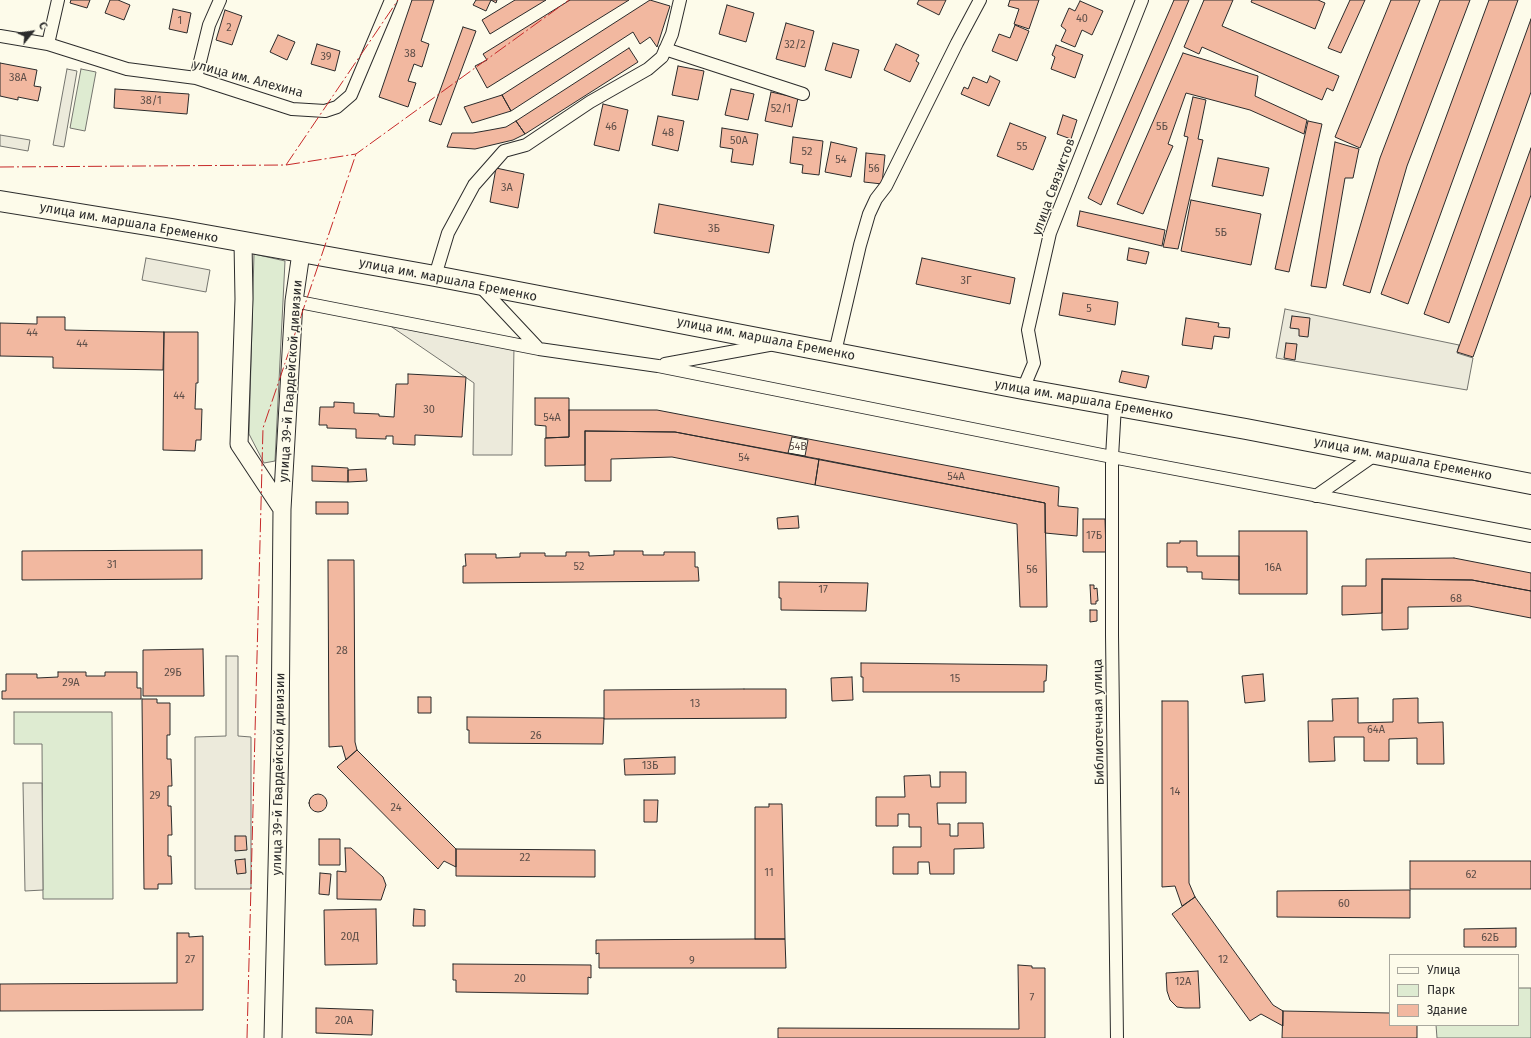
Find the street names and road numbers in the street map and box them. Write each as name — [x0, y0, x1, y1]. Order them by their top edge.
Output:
street label: улица им. Алехина — [191, 57, 305, 101]
street label: улица Связистов — [1029, 136, 1079, 238]
street label: улица им. маршала Еременко — [38, 200, 220, 246]
street label: улица им. маршала Еременко — [358, 255, 538, 305]
street label: улица 39-й Гвардейской дивизии — [276, 279, 306, 483]
street label: улица им. маршала Еременко — [676, 314, 856, 364]
street label: улица им. маршала Еременко — [993, 377, 1175, 423]
street label: улица им. маршала Еременко — [1313, 434, 1493, 484]
street label: Библиотечная улица — [1090, 659, 1108, 785]
street label: улица 39-й Гвардейской дивизии — [269, 672, 289, 876]

